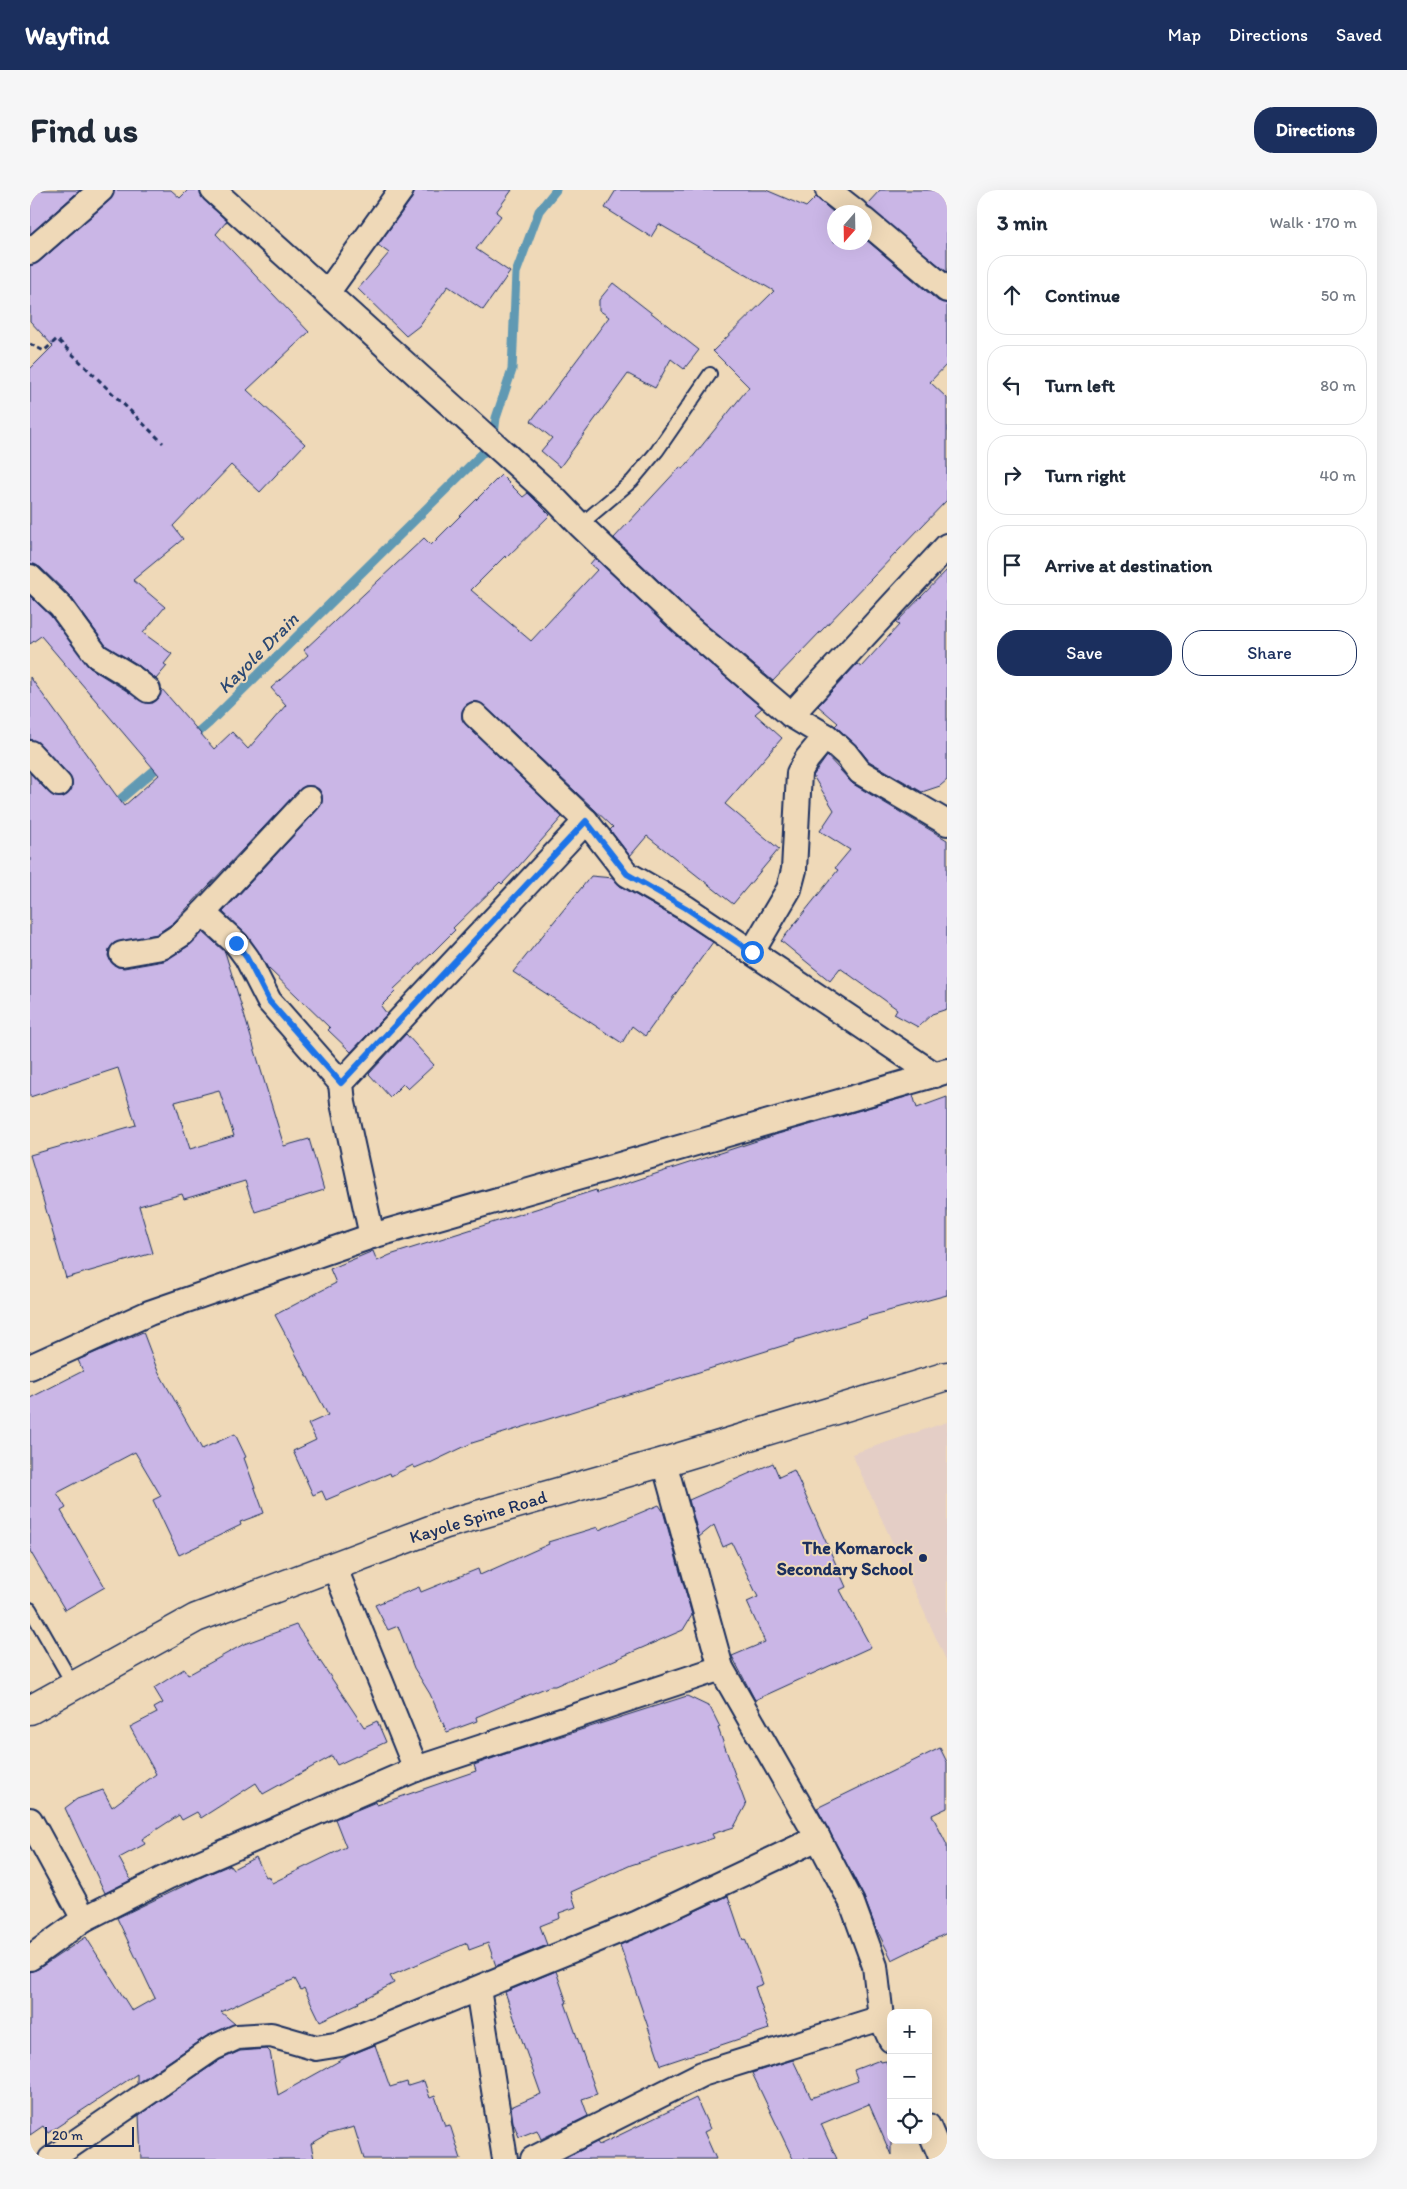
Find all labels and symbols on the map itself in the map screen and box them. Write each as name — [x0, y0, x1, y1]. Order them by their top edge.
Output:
north arrow — [827, 205, 872, 250]
water label: Kayole Drain — [213, 608, 303, 698]
route end — [225, 932, 248, 955]
route start — [741, 941, 764, 964]
street label: Kayole Spine Road — [407, 1486, 550, 1548]
place label: The Komarock Secondary School — [777, 1537, 914, 1580]
marker: The Komarock Secondary School — [917, 1552, 929, 1564]
scale bar — [45, 2124, 134, 2147]

